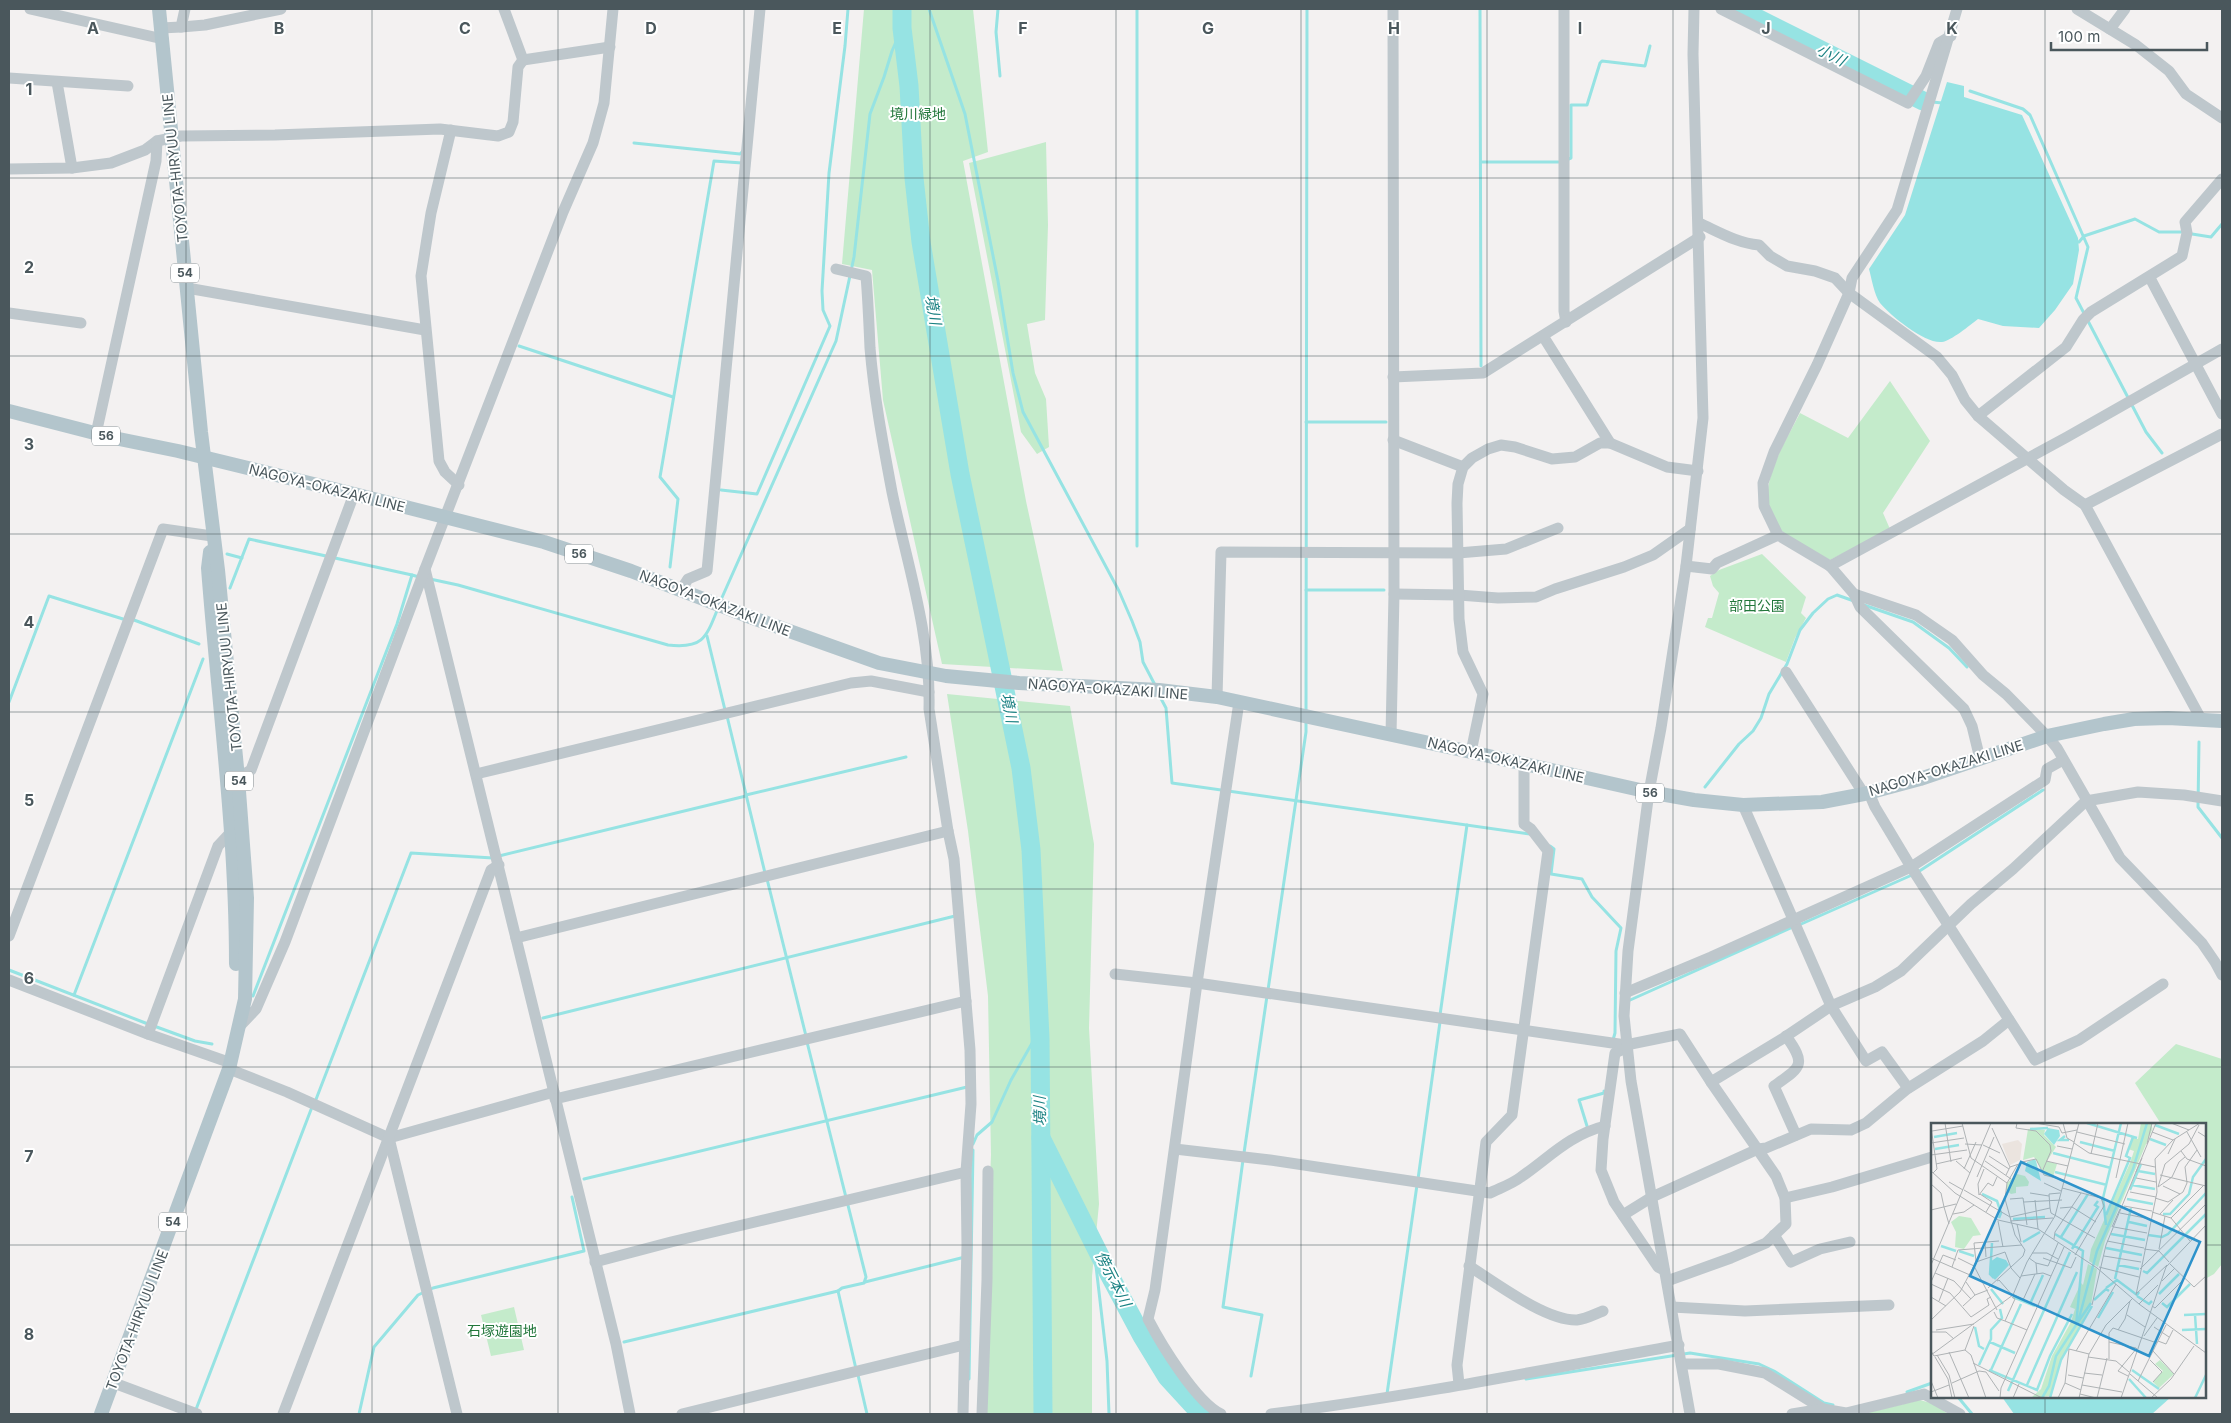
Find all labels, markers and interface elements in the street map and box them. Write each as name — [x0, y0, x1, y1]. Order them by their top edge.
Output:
text: A — [87, 18, 99, 38]
text: B — [274, 18, 284, 38]
text: C — [459, 18, 471, 38]
text: D — [645, 18, 657, 38]
text: E — [832, 18, 842, 38]
text: F — [1018, 18, 1028, 38]
text: G — [1202, 18, 1214, 38]
text: H — [1388, 18, 1400, 38]
text: I — [1578, 18, 1582, 38]
text: J — [1761, 18, 1771, 38]
text: K — [1946, 18, 1958, 38]
scale bar — [2051, 20, 2207, 52]
text: 100 m — [2058, 27, 2100, 46]
water label: 小川 — [1814, 39, 1851, 71]
text: 1 — [26, 79, 32, 99]
street label: TOYOTA-HIRYUU LINE — [158, 93, 191, 243]
park label: 境川緑地 — [890, 105, 946, 122]
text: 2 — [24, 257, 34, 277]
road number: 54 — [171, 264, 199, 282]
water label: 境川 — [922, 293, 946, 328]
road number: 56 — [92, 426, 120, 446]
text: 3 — [24, 434, 34, 454]
street label: NAGOYA-OKAZAKI LINE — [247, 460, 407, 515]
road number: 56 — [565, 544, 593, 564]
street label: NAGOYA-OKAZAKI LINE — [637, 566, 793, 639]
park label: 部田公園 — [1729, 597, 1785, 614]
street label: TOYOTA-HIRYUU LINE — [212, 602, 245, 752]
text: 4 — [24, 612, 35, 632]
street label: NAGOYA-OKAZAKI LINE — [1027, 674, 1189, 703]
water label: 境川 — [997, 691, 1022, 726]
street label: NAGOYA-OKAZAKI LINE — [1426, 733, 1586, 786]
street label: NAGOYA-OKAZAKI LINE — [1867, 736, 2025, 799]
road number: 54 — [225, 771, 253, 790]
road number: 56 — [1636, 784, 1664, 802]
text: 5 — [24, 790, 34, 810]
text: 6 — [24, 968, 34, 988]
water label: 境川 — [1030, 1094, 1049, 1126]
inset map — [1931, 1123, 2206, 1398]
text: 7 — [24, 1146, 34, 1166]
road number: 54 — [159, 1212, 187, 1232]
street label: TOYOTA-HIRYUU LINE — [102, 1247, 171, 1393]
water label: 傍示本川 — [1091, 1248, 1136, 1312]
park label: 石塚遊園地 — [467, 1322, 537, 1339]
text: 8 — [24, 1324, 34, 1344]

